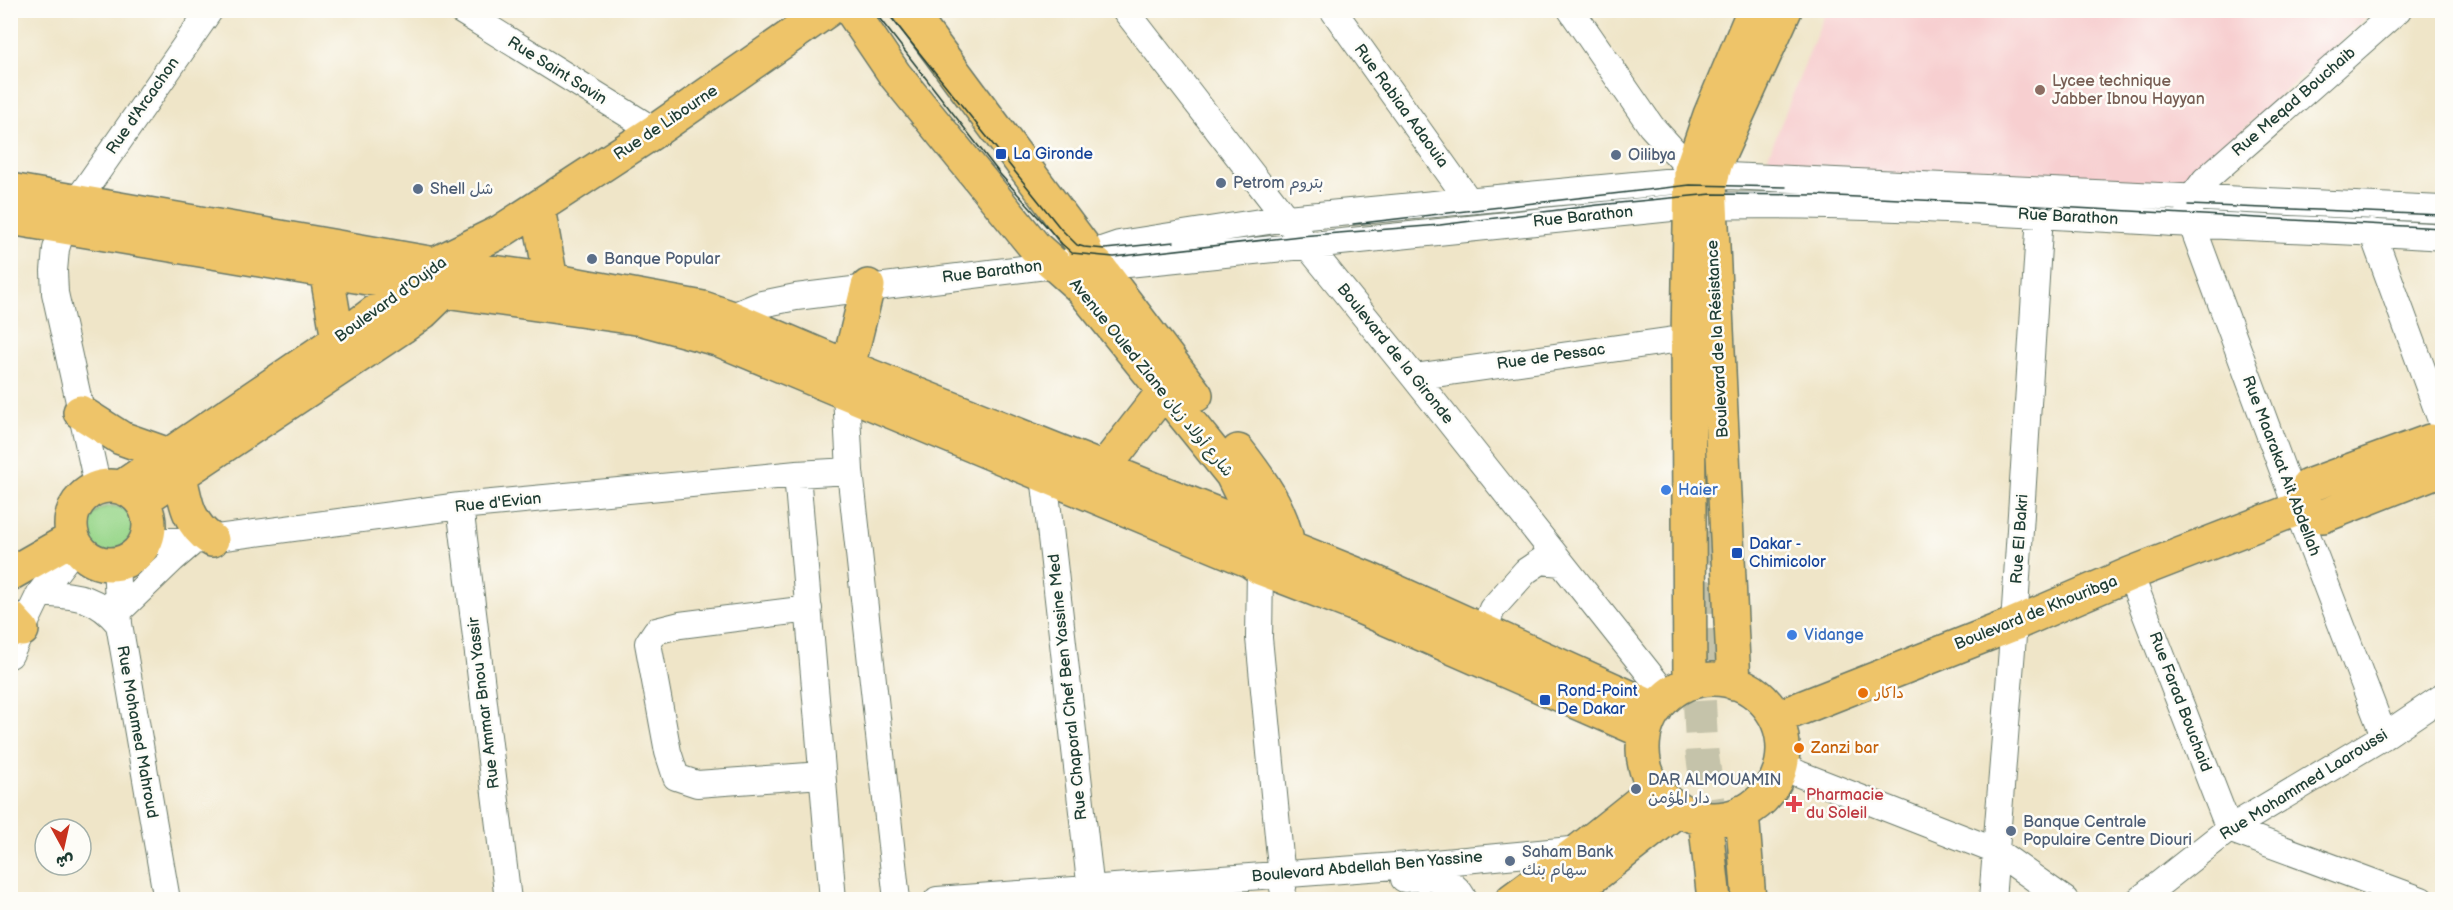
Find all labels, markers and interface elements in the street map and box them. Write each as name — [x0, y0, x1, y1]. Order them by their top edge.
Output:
street label: Rue Saint Savin — [504, 33, 610, 109]
street label: Rue Rabiaa Adaouia — [1350, 41, 1452, 171]
street label: Rue Meqad Bouchaib — [2228, 43, 2360, 161]
street label: Rue d'Arcachon — [102, 54, 184, 158]
place label: Lycee technique Jabber Ibnou Hayyan — [2052, 72, 2205, 109]
street label: Rue de Libourne — [610, 81, 722, 165]
marker: Lycee technique Jabber Ibnou Hayyan — [2033, 83, 2047, 97]
place label: La Gironde — [1013, 145, 1094, 164]
place label: Oilibya — [1628, 146, 1676, 165]
marker: La Gironde — [994, 147, 1008, 161]
marker: Oilibya — [1609, 148, 1623, 162]
place label: Petrom بتروم — [1233, 174, 1323, 195]
marker: Petrom بتروم — [1214, 176, 1228, 190]
place label: Shell شل — [430, 180, 493, 199]
marker: Shell شل — [411, 182, 425, 196]
street label: Rue Barathon — [1532, 202, 1634, 232]
street label: Rue Barathon — [2017, 205, 2119, 229]
street label: Boulevard de la Résistance — [1703, 239, 1733, 438]
place label: Banque Popular — [604, 250, 720, 269]
marker: Banque Popular — [585, 252, 599, 266]
street label: Boulevard d'Oujda — [332, 253, 450, 347]
street label: Rue Barathon — [941, 256, 1043, 288]
street label: Avenue Ouled Ziane شارع أولاد زيان — [1064, 275, 1237, 482]
street label: Boulevard de la Gironde — [1333, 280, 1458, 428]
street label: Rue de Pessac — [1496, 340, 1606, 374]
street label: Rue Maarakat Ait Abdellah — [2238, 373, 2324, 559]
place label: Haier — [1678, 481, 1718, 500]
marker: Haier — [1659, 483, 1673, 497]
street label: Rue d'Evian — [454, 489, 542, 517]
street label: Rue El Bakri — [2007, 493, 2033, 585]
place label: Dakar - Chimicolor — [1749, 535, 1826, 572]
marker: Dakar - Chimicolor — [1730, 546, 1744, 560]
street label: Rue Chaporal Chef Ben Yassine Med — [1045, 553, 1091, 821]
street label: Boulevard de Khouribga — [1952, 572, 2120, 654]
street label: Rue Ammar Bnou Yassir — [464, 616, 504, 790]
place label: Vidange — [1804, 626, 1864, 645]
marker: Vidange — [1785, 628, 1799, 642]
street label: Rue Farad Bouchaid — [2145, 629, 2215, 775]
street label: Rue Mohamed Mahroud — [112, 644, 162, 820]
place label: Rond-Point De Dakar — [1557, 682, 1638, 719]
place label: داكار — [1873, 684, 1904, 703]
marker: داكار — [1856, 686, 1870, 700]
marker: Rond-Point De Dakar — [1538, 693, 1552, 707]
street label: Rue Mohammed Laaroussi — [2217, 726, 2391, 844]
place label: Zanzi bar — [1810, 739, 1879, 758]
marker: Zanzi bar — [1792, 741, 1806, 755]
place label: DAR ALMOUAMIN دار المؤمن — [1648, 771, 1782, 808]
marker: DAR ALMOUAMIN دار المؤمن — [1629, 782, 1643, 796]
place label: Pharmacie du Soleil — [1806, 786, 1884, 823]
marker: Pharmacie du Soleil — [1787, 797, 1801, 811]
place label: Banque Centrale Populaire Centre Diouri — [2023, 813, 2192, 850]
north arrow — [33, 817, 93, 877]
marker: Banque Centrale Populaire Centre Diouri — [2004, 824, 2018, 838]
place label: Saham Bank سهام بنك — [1522, 843, 1613, 882]
street label: Boulevard Abdellah Ben Yassine — [1251, 847, 1484, 887]
text: ش — [55, 850, 75, 871]
marker: Saham Bank سهام بنك — [1503, 854, 1517, 868]

